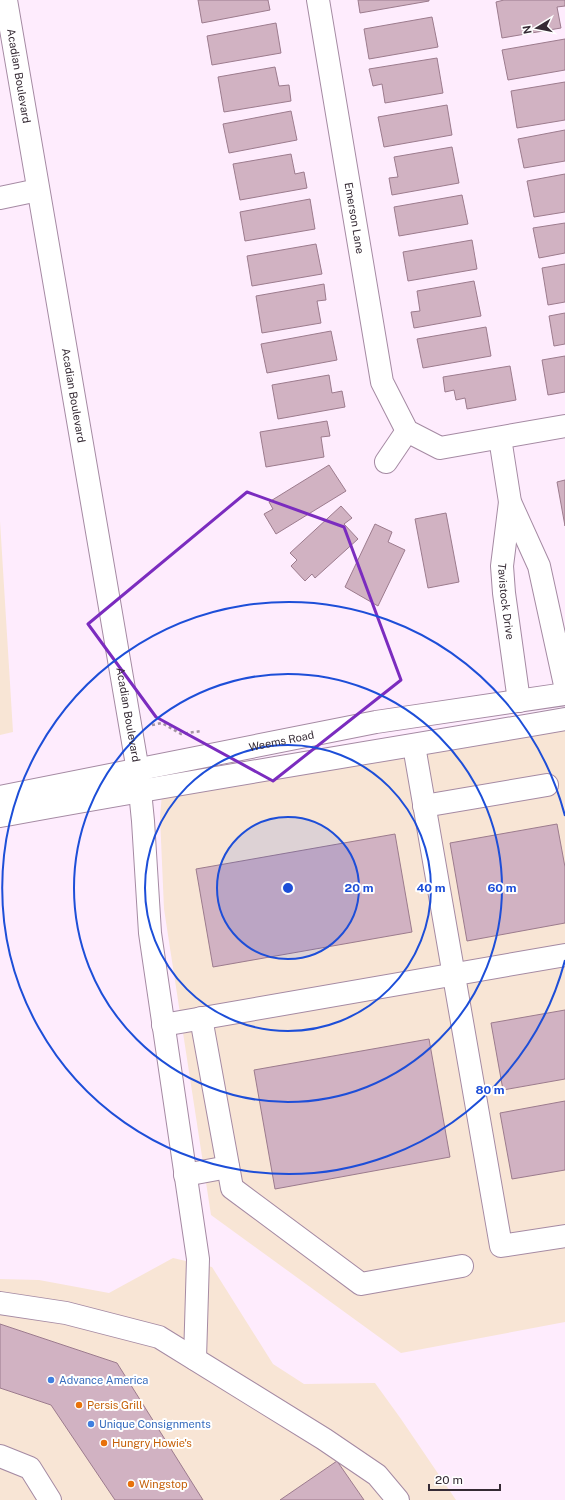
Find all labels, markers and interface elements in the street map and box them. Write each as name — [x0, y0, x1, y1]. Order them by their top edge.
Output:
north arrow — [517, 8, 557, 48]
text: N — [520, 24, 534, 35]
street label: Acadian Boulevard — [5, 28, 33, 124]
street label: Emerson Lane — [343, 181, 366, 255]
street label: Acadian Boulevard — [60, 347, 88, 443]
street label: Tavistock Drive — [496, 562, 516, 640]
street label: Acadian Boulevard — [114, 666, 142, 763]
street label: Weems Road — [248, 728, 315, 753]
centre of rings — [281, 881, 295, 895]
text: 20 m — [345, 881, 374, 895]
text: 40 m — [416, 881, 446, 895]
text: 60 m — [487, 881, 517, 895]
text: 80 m — [475, 1083, 505, 1097]
place label: Advance America — [59, 1374, 148, 1386]
marker: Advance America — [46, 1375, 56, 1385]
place label: Persis Grill — [87, 1399, 143, 1411]
marker: Persis Grill — [74, 1400, 84, 1410]
place label: Unique Consignments — [99, 1418, 211, 1430]
marker: Unique Consignments — [86, 1419, 96, 1429]
place label: Hungry Howie's — [112, 1437, 192, 1449]
marker: Hungry Howie's — [99, 1438, 109, 1448]
scale bar — [429, 1466, 500, 1492]
text: 20 m — [435, 1473, 463, 1487]
place label: Wingstop — [139, 1478, 188, 1490]
marker: Wingstop — [126, 1479, 136, 1489]

